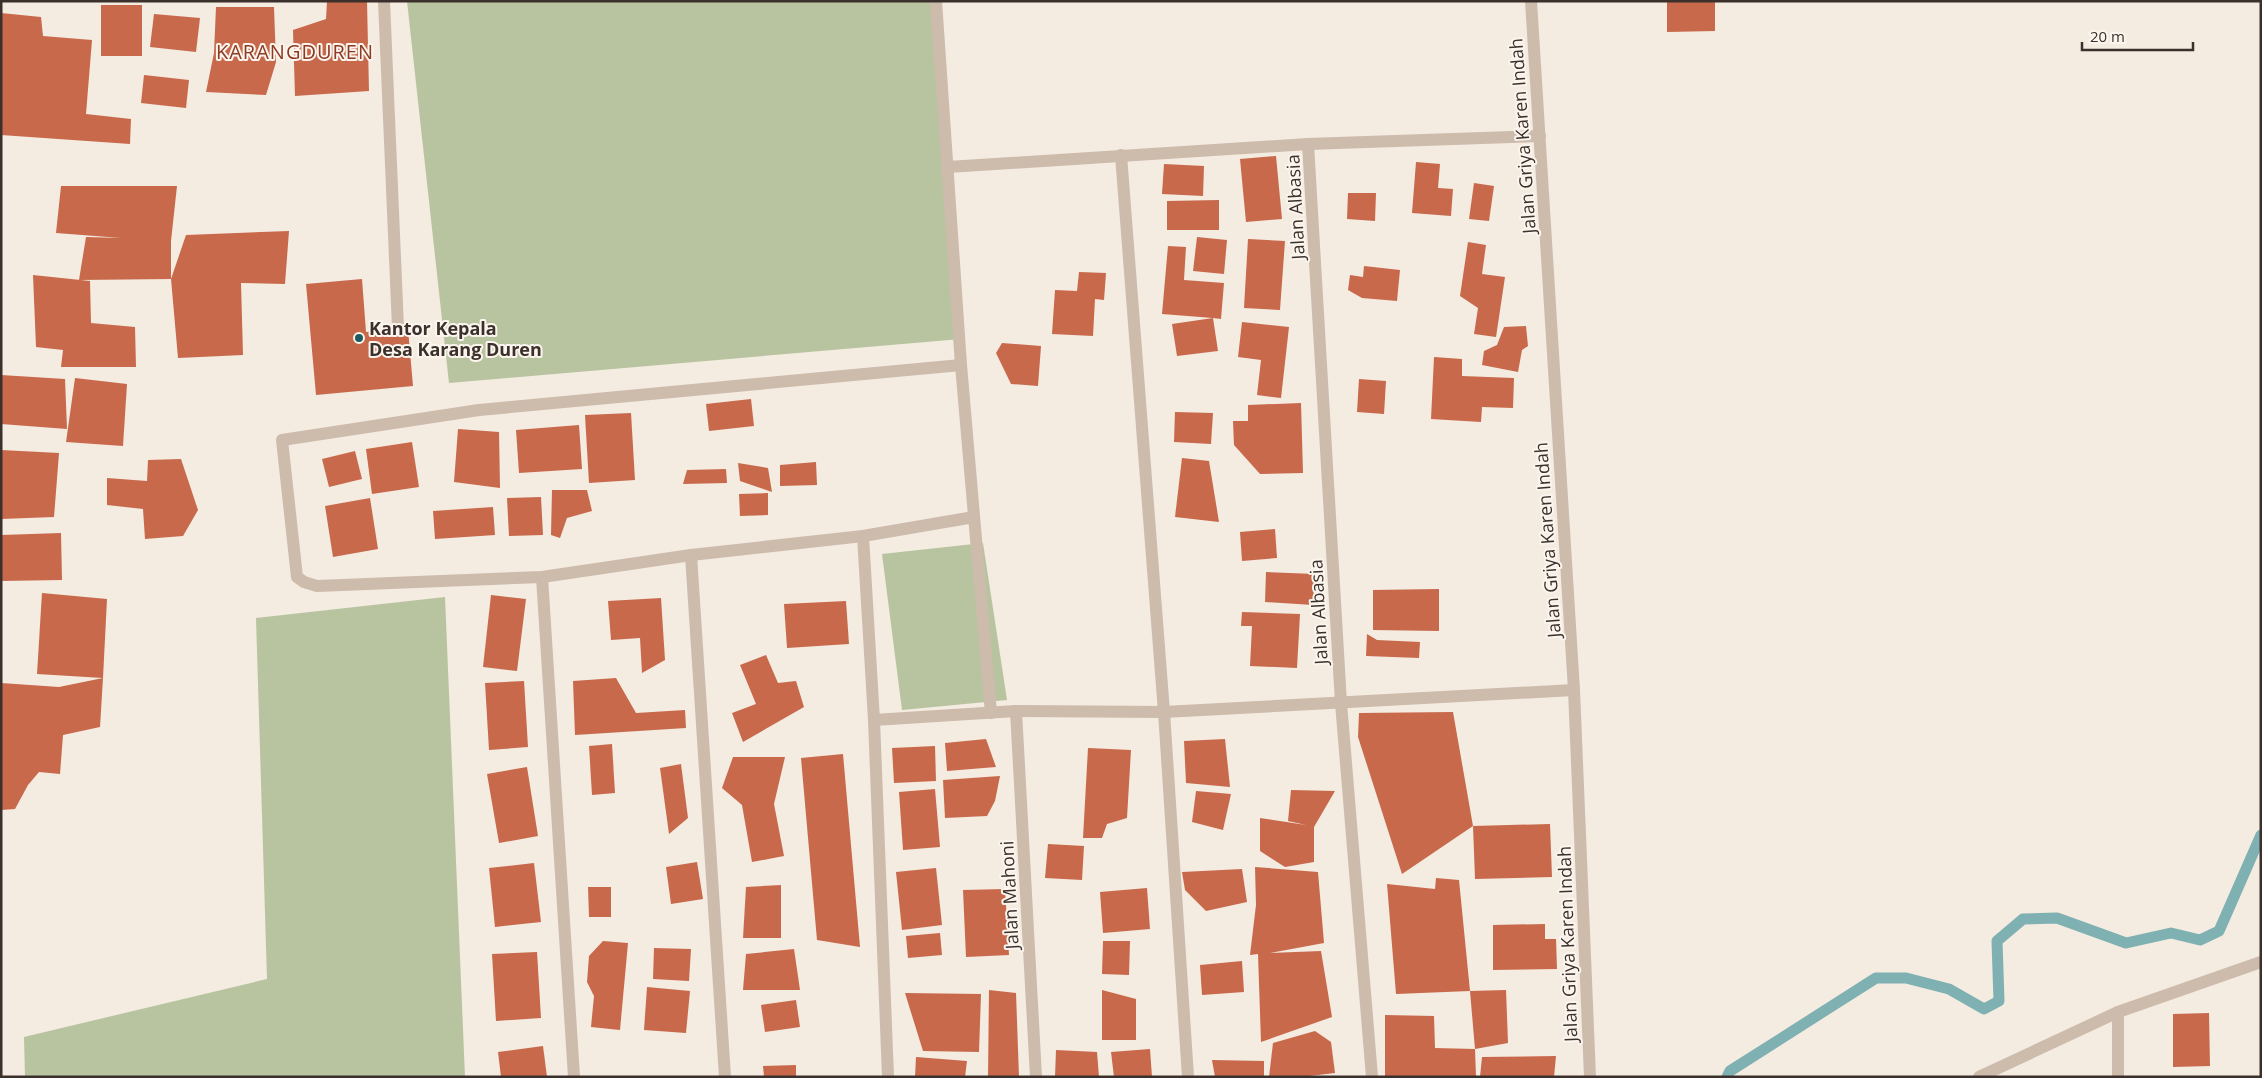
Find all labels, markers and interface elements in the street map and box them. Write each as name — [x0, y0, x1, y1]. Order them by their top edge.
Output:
scale bar — [2082, 20, 2193, 52]
text: 20 m — [2090, 26, 2125, 46]
street label: Jalan Griya Karen Indah — [1503, 37, 1541, 237]
district label: KARANGDUREN — [216, 38, 374, 65]
street label: Jalan Albasia — [1280, 154, 1310, 262]
place label: Kantor Kepala Desa Karang Duren — [369, 316, 542, 361]
marker: Kantor Kepala Desa Karang Duren — [353, 332, 365, 344]
street label: Jalan Griya Karen Indah — [1528, 441, 1566, 641]
street label: Jalan Albasia — [1303, 559, 1333, 667]
street label: Jalan Mahoni — [994, 840, 1024, 952]
street label: Jalan Griya Karen Indah — [1552, 846, 1582, 1044]

